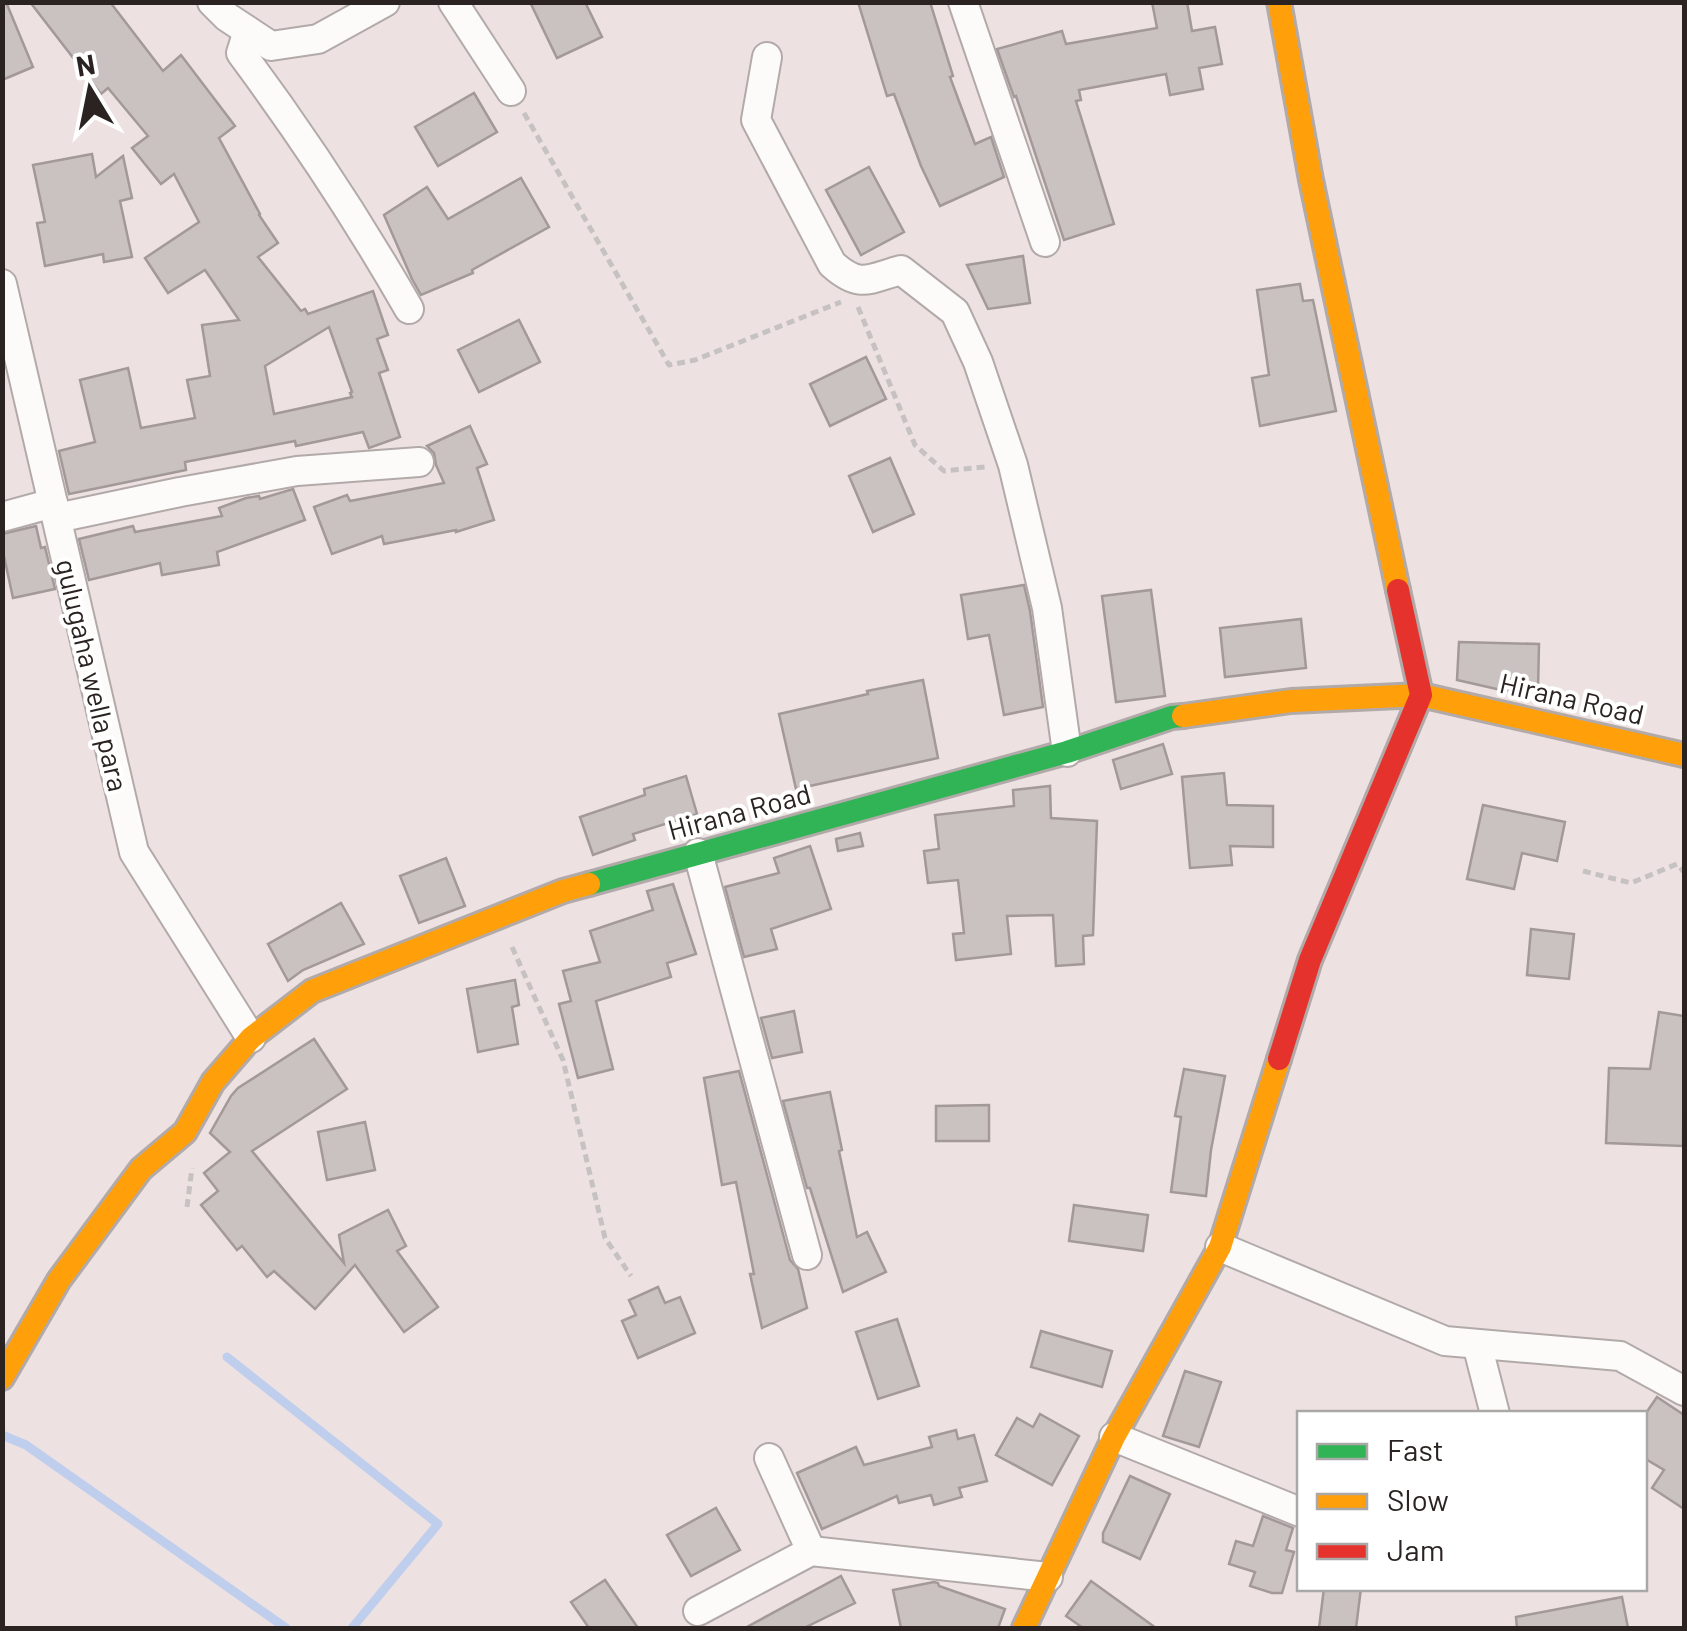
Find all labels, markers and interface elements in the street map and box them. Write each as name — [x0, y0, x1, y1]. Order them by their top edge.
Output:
north arrow — [40, 40, 140, 140]
text: N — [73, 46, 98, 83]
street label: gulugaha wella para — [50, 556, 136, 794]
street label: Hirana Road — [1497, 665, 1647, 731]
street label: Hirana Road — [664, 776, 814, 846]
legend — [1297, 1411, 1647, 1591]
text: Fast — [1387, 1431, 1444, 1467]
text: Slow — [1387, 1481, 1449, 1517]
text: Jam — [1387, 1531, 1444, 1567]

